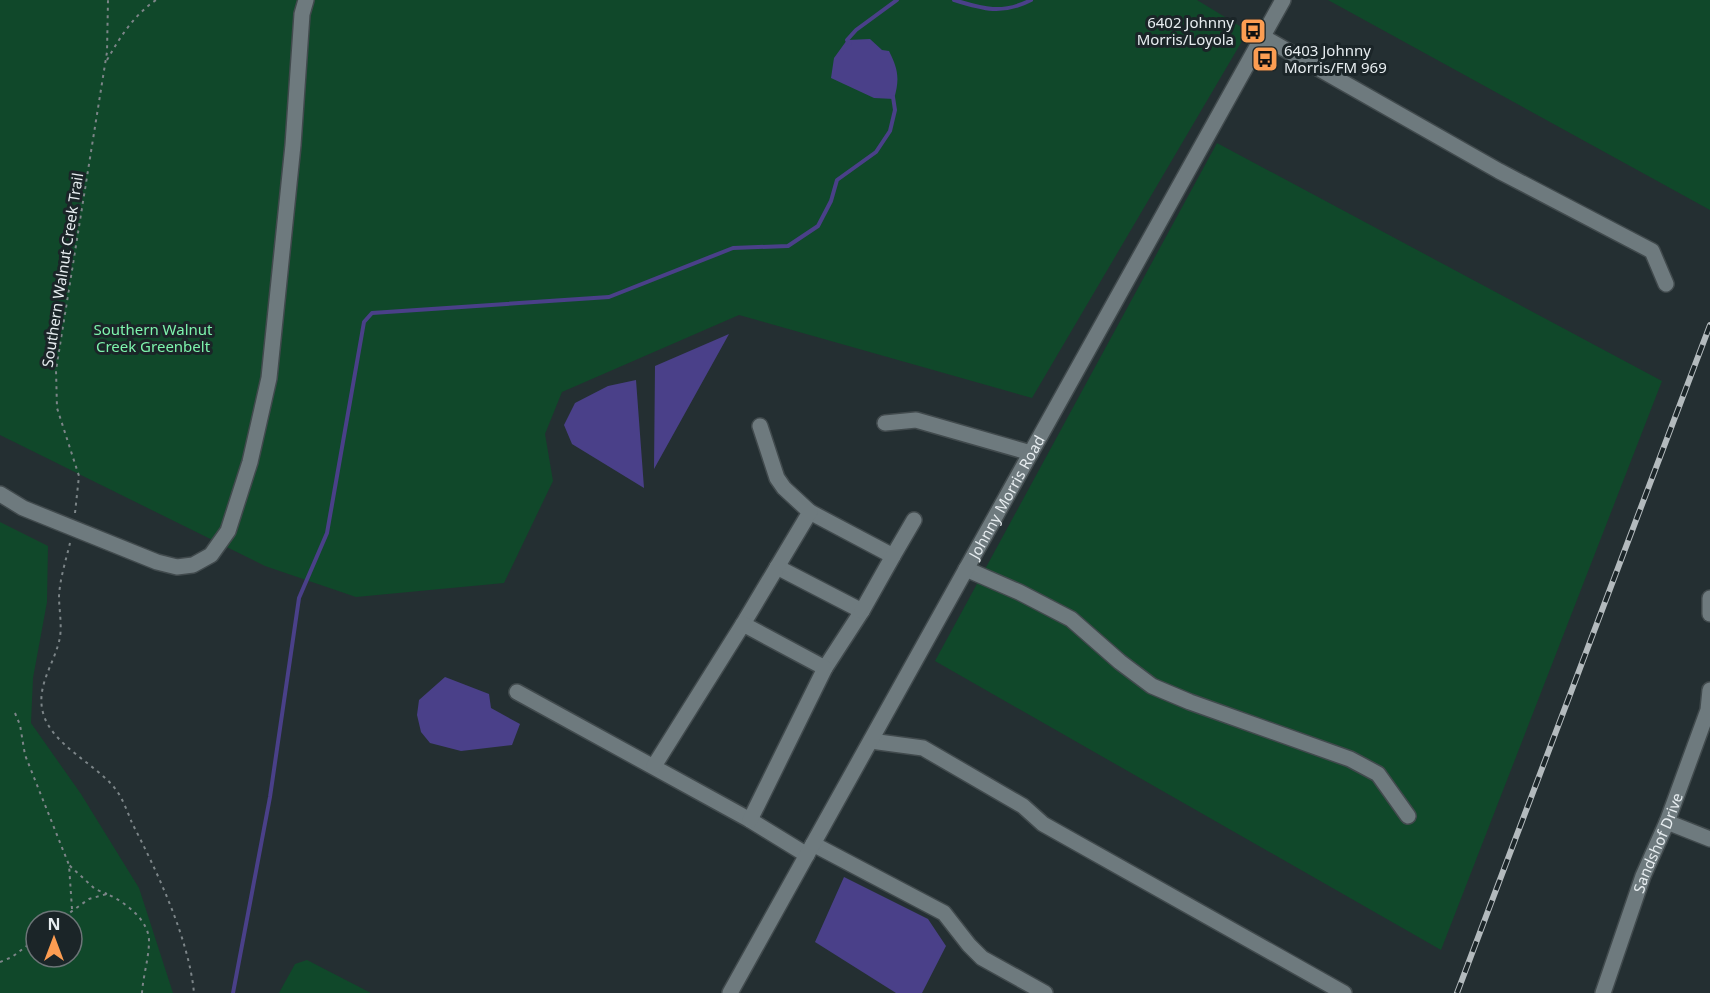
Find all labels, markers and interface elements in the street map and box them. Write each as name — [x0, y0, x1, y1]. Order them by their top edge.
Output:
place label: 6402 Johnny Morris/Loyola — [1137, 12, 1234, 49]
bus stop icon: 6402 Johnny Morris/Loyola — [1238, 16, 1268, 46]
place label: 6403 Johnny Morris/FM 969 — [1284, 40, 1387, 77]
bus stop icon: 6403 Johnny Morris/FM 969 — [1250, 44, 1280, 74]
street label: Southern Walnut Creek Trail — [37, 171, 87, 369]
park label: Southern Walnut Creek Greenbelt — [94, 319, 213, 356]
street label: Johnny Morris Road — [963, 431, 1049, 564]
street label: Sandshof Drive — [1628, 790, 1687, 895]
north arrow — [24, 909, 84, 969]
text: N — [47, 913, 61, 935]

